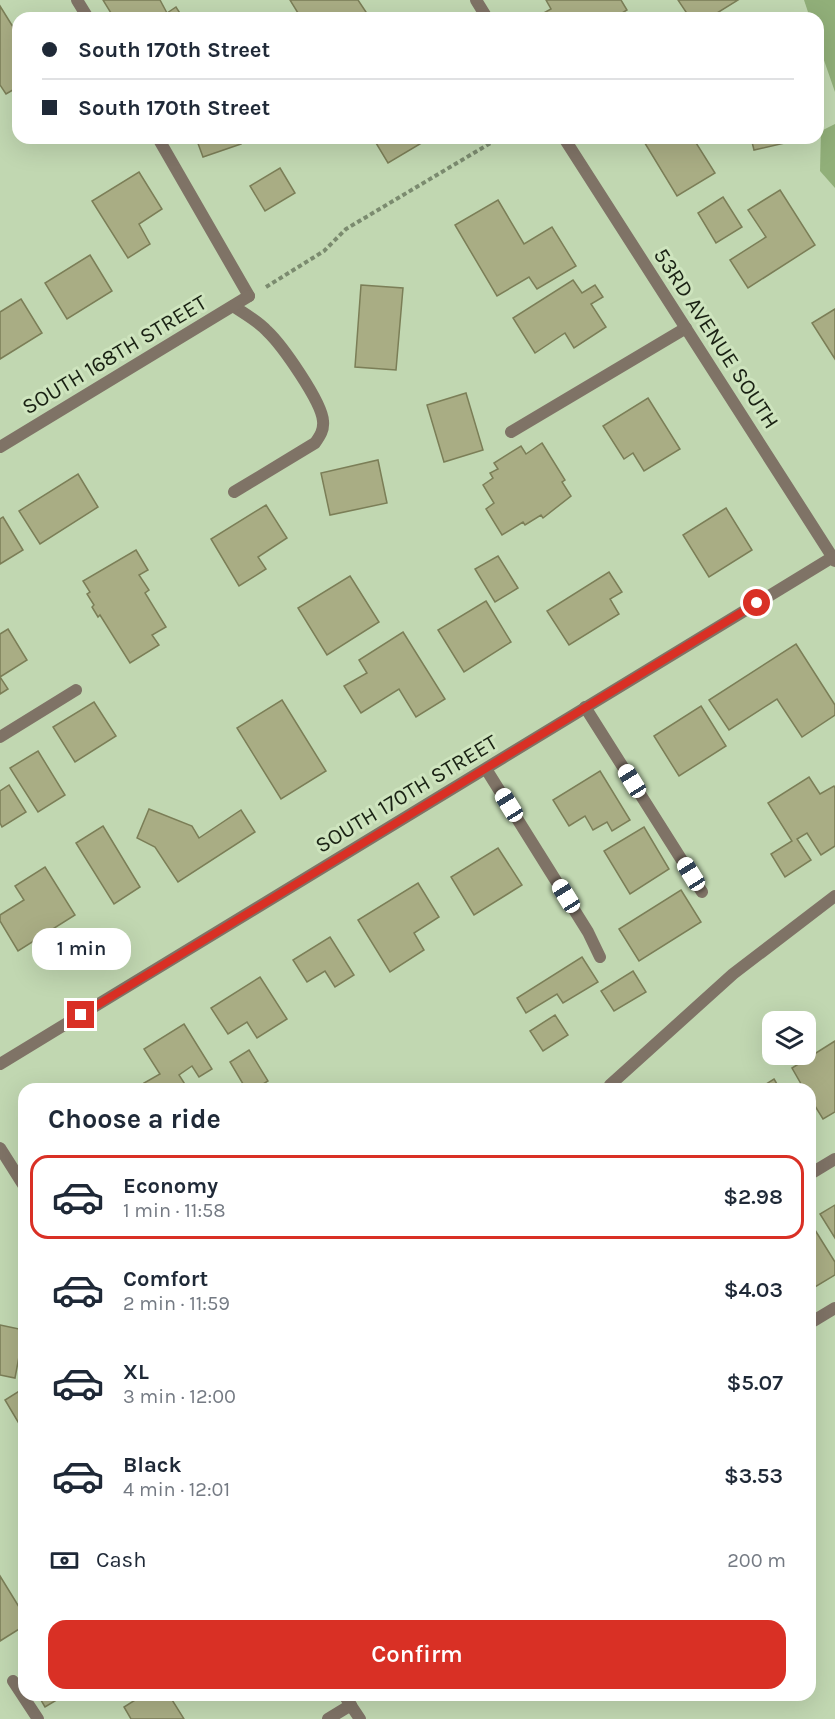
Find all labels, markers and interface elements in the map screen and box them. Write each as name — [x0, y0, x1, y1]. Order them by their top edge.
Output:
text: South 170th Street — [78, 37, 270, 63]
text: South 170th Street — [78, 95, 270, 121]
street label: 53RD AVENUE SOUTH — [648, 243, 784, 434]
street label: SOUTH 168TH STREET — [18, 289, 212, 420]
route start — [743, 589, 770, 616]
street label: SOUTH 170TH STREET — [311, 729, 502, 859]
car — [615, 761, 649, 801]
car — [492, 785, 526, 825]
car — [674, 854, 708, 894]
car — [549, 876, 583, 916]
callout: 1 min — [32, 928, 130, 970]
text: 1 min — [57, 937, 106, 960]
route end — [67, 1001, 94, 1028]
map controls — [762, 1011, 816, 1065]
button: layers — [762, 1011, 816, 1065]
text: Choose a ride — [48, 1103, 221, 1135]
icon: car — [51, 1170, 105, 1224]
text: Economy — [123, 1173, 218, 1199]
text: $2.98 — [723, 1184, 783, 1210]
text: 1 min · 11:58 — [123, 1199, 226, 1222]
icon: car — [51, 1263, 105, 1317]
text: Comfort — [123, 1266, 208, 1292]
text: $4.03 — [724, 1277, 783, 1303]
text: 2 min · 11:59 — [123, 1292, 230, 1315]
icon: car — [51, 1356, 105, 1410]
text: XL — [123, 1359, 149, 1385]
text: $5.07 — [727, 1370, 783, 1396]
text: 3 min · 12:00 — [123, 1385, 236, 1408]
icon: car — [51, 1449, 105, 1503]
text: Black — [123, 1452, 182, 1478]
text: $3.53 — [724, 1463, 783, 1489]
text: 4 min · 12:01 — [123, 1478, 230, 1501]
icon: cash — [48, 1544, 81, 1577]
text: Cash — [96, 1547, 146, 1573]
text: 200 m — [727, 1549, 786, 1572]
button: Confirm — [48, 1620, 786, 1689]

